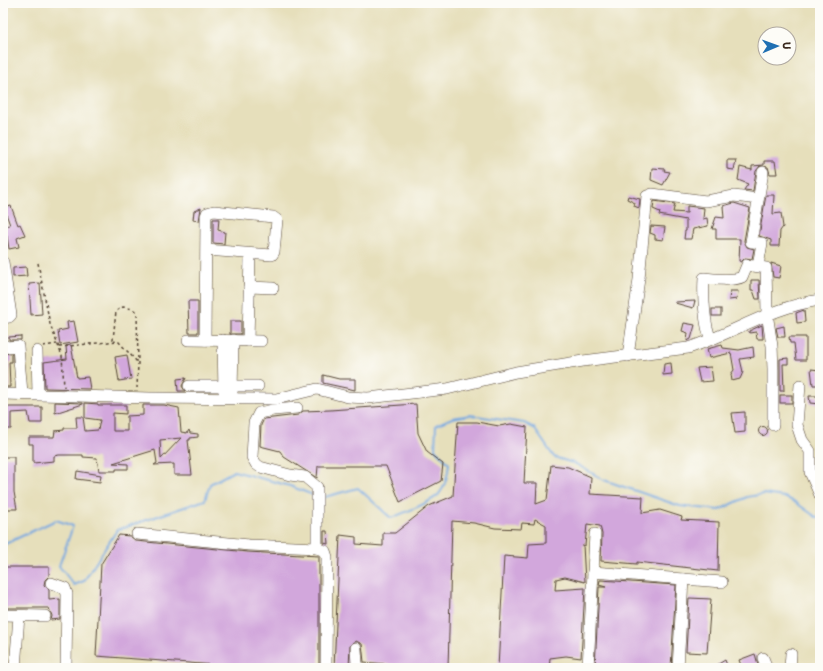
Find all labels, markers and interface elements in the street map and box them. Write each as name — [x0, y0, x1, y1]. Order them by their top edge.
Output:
north arrow — [757, 26, 797, 66]
text: U — [779, 42, 794, 50]

